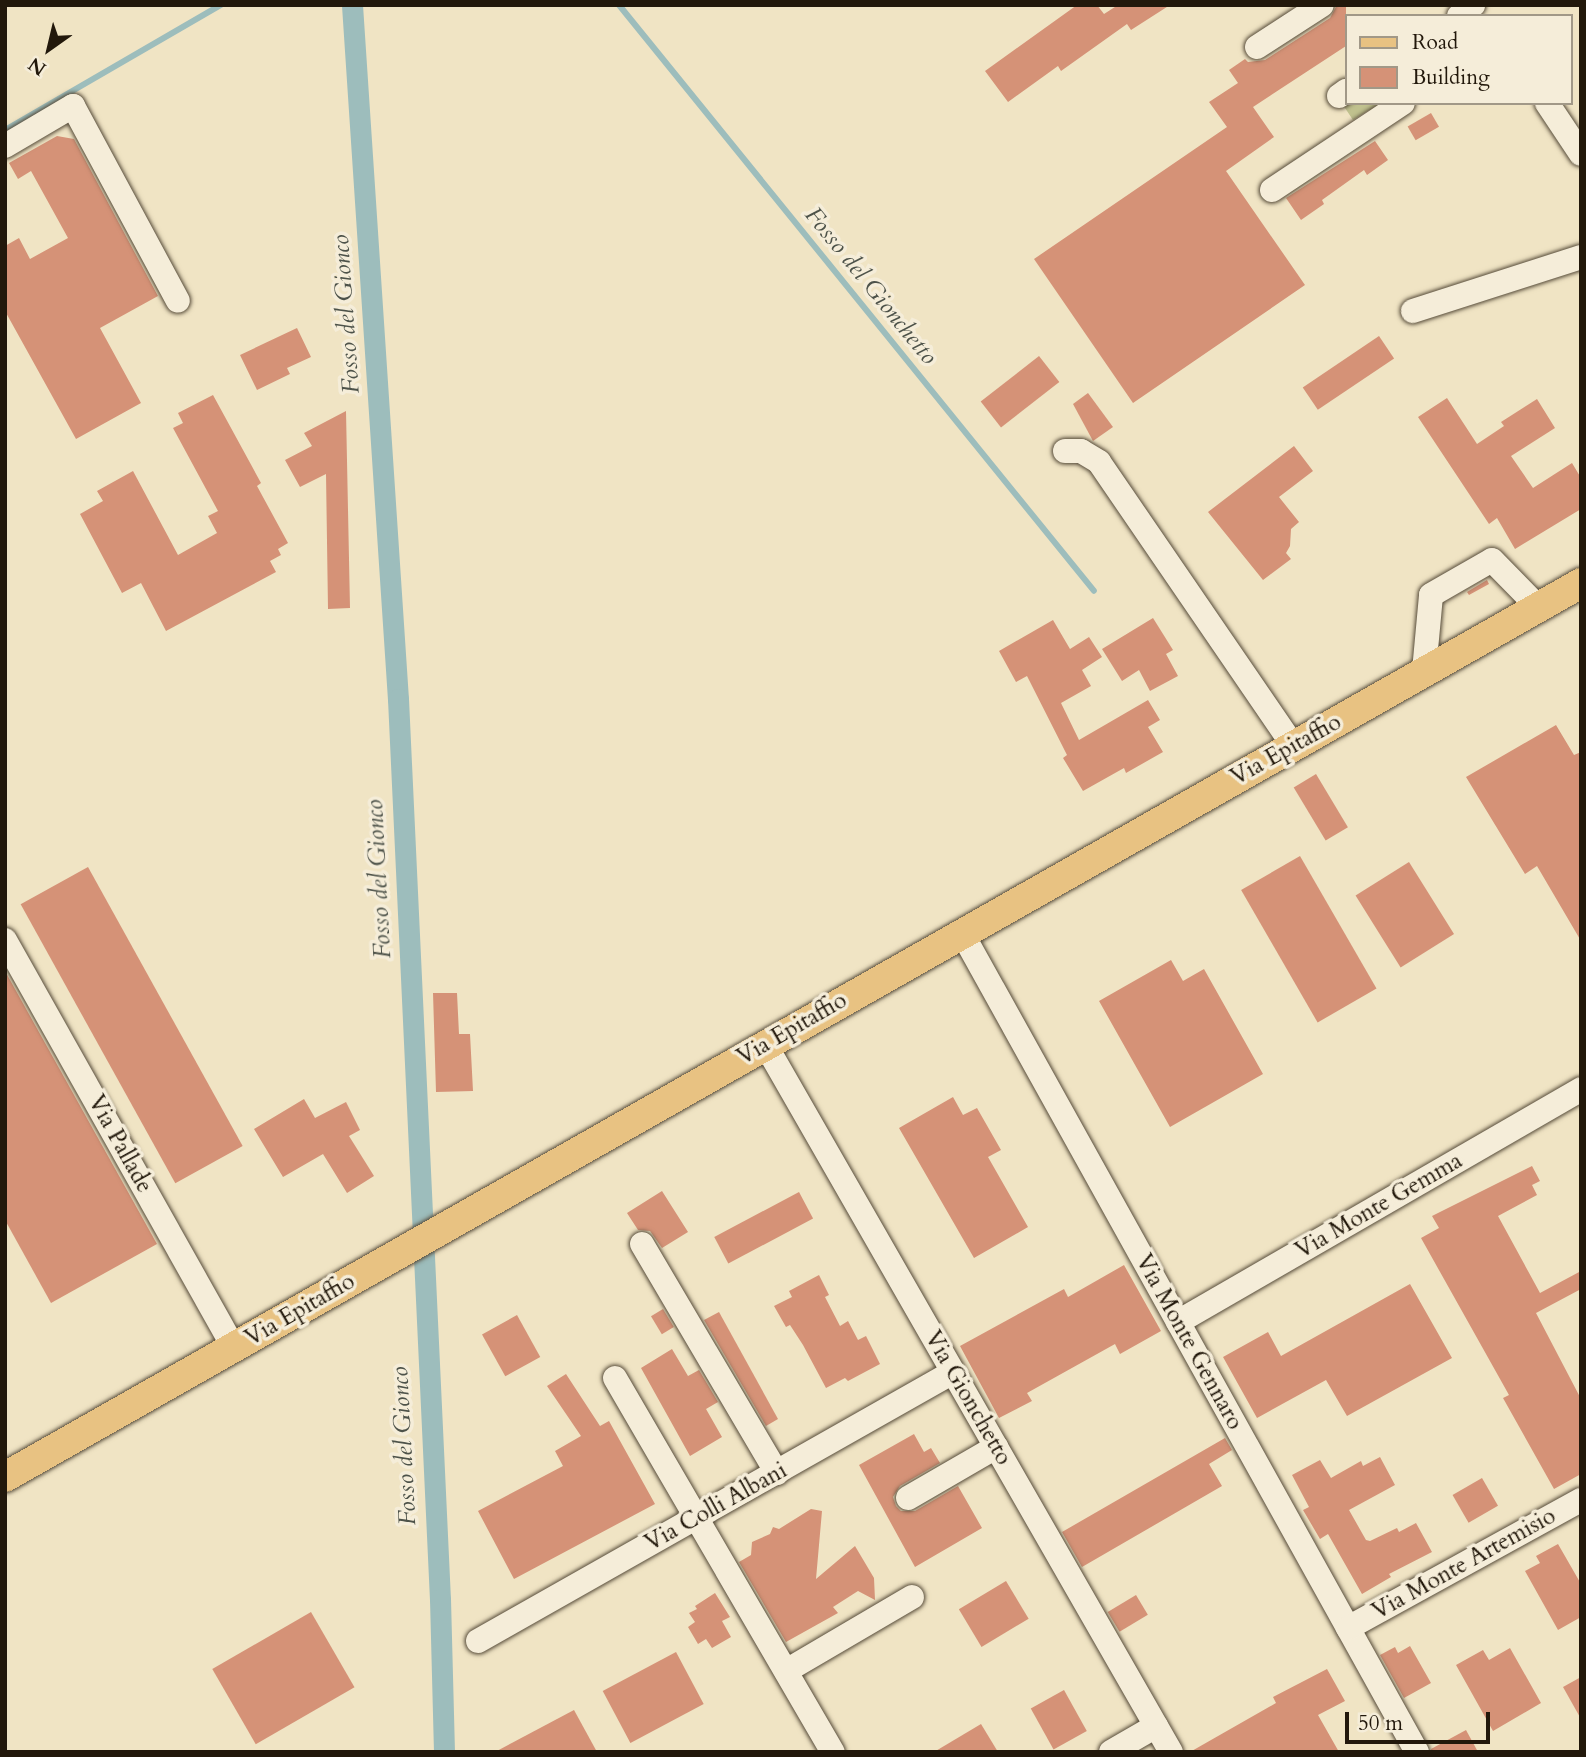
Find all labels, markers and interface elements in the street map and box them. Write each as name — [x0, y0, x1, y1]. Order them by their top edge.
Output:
north arrow — [14, 14, 84, 84]
legend — [1344, 14, 1572, 105]
text: Road — [1412, 28, 1458, 57]
text: N — [23, 51, 51, 82]
text: Building — [1412, 63, 1490, 92]
water label: Fosso del Gionchetto — [799, 201, 943, 371]
water label: Fosso del Gionco — [326, 234, 366, 394]
street label: Via Epitaffio — [1226, 708, 1346, 792]
water label: Fosso del Gionco — [360, 799, 398, 959]
street label: Via Epitaffio — [732, 987, 852, 1071]
street label: Via Pallade — [82, 1090, 158, 1198]
street label: Via Monte Gemma — [1291, 1147, 1467, 1265]
street label: Via Monte Gennaro — [1129, 1250, 1249, 1434]
street label: Via Epitaffio — [240, 1268, 360, 1352]
street label: Via Gionchetto — [919, 1326, 1017, 1470]
water label: Fosso del Gionco — [385, 1366, 423, 1526]
street label: Via Colli Albani — [640, 1457, 792, 1557]
street label: Via Monte Artemisio — [1367, 1502, 1561, 1626]
scale bar — [1348, 1698, 1493, 1742]
text: 50 m — [1358, 1709, 1403, 1738]

